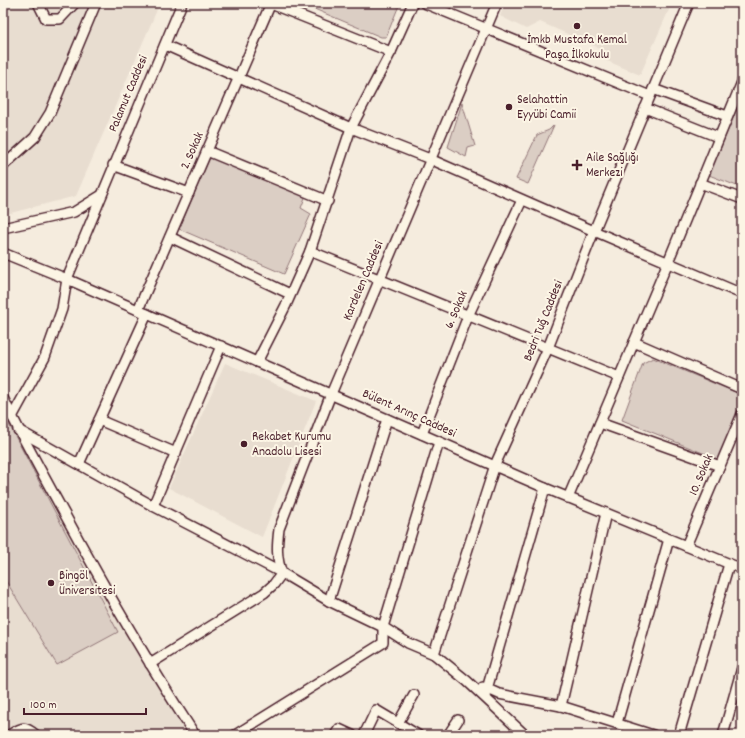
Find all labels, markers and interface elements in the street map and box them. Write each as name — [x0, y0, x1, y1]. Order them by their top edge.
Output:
marker: İmkb Mustafa Kemal Paşa İlkokulu — [572, 21, 582, 31]
place label: İmkb Mustafa Kemal Paşa İlkokulu — [527, 31, 627, 65]
street label: Palamut Caddesi — [104, 52, 154, 135]
place label: Selahattin Eyyübi Camii — [517, 91, 577, 125]
marker: Selahattin Eyyübi Camii — [504, 102, 514, 112]
street label: 2. Sokak — [176, 129, 210, 173]
place label: Aile Sağlığı Merkezi — [586, 149, 638, 183]
marker: Aile Sağlığı Merkezi — [571, 159, 583, 171]
street label: Kardelen Caddesi — [339, 238, 390, 324]
street label: Bedri Tuğ Caddesi — [519, 277, 569, 364]
street label: 6. Sokak — [440, 288, 474, 332]
street label: Bülent Arınç Caddesi — [359, 385, 460, 444]
place label: Rekabet Kurumu Anadolu Lisesi — [252, 428, 331, 462]
marker: Rekabet Kurumu Anadolu Lisesi — [239, 439, 249, 449]
street label: 10. Sokak — [685, 451, 719, 499]
place label: Bingöl Üniversitesi — [59, 567, 116, 601]
marker: Bingöl Üniversitesi — [46, 578, 56, 588]
scale bar — [24, 690, 146, 716]
text: 100 m — [30, 697, 57, 714]

